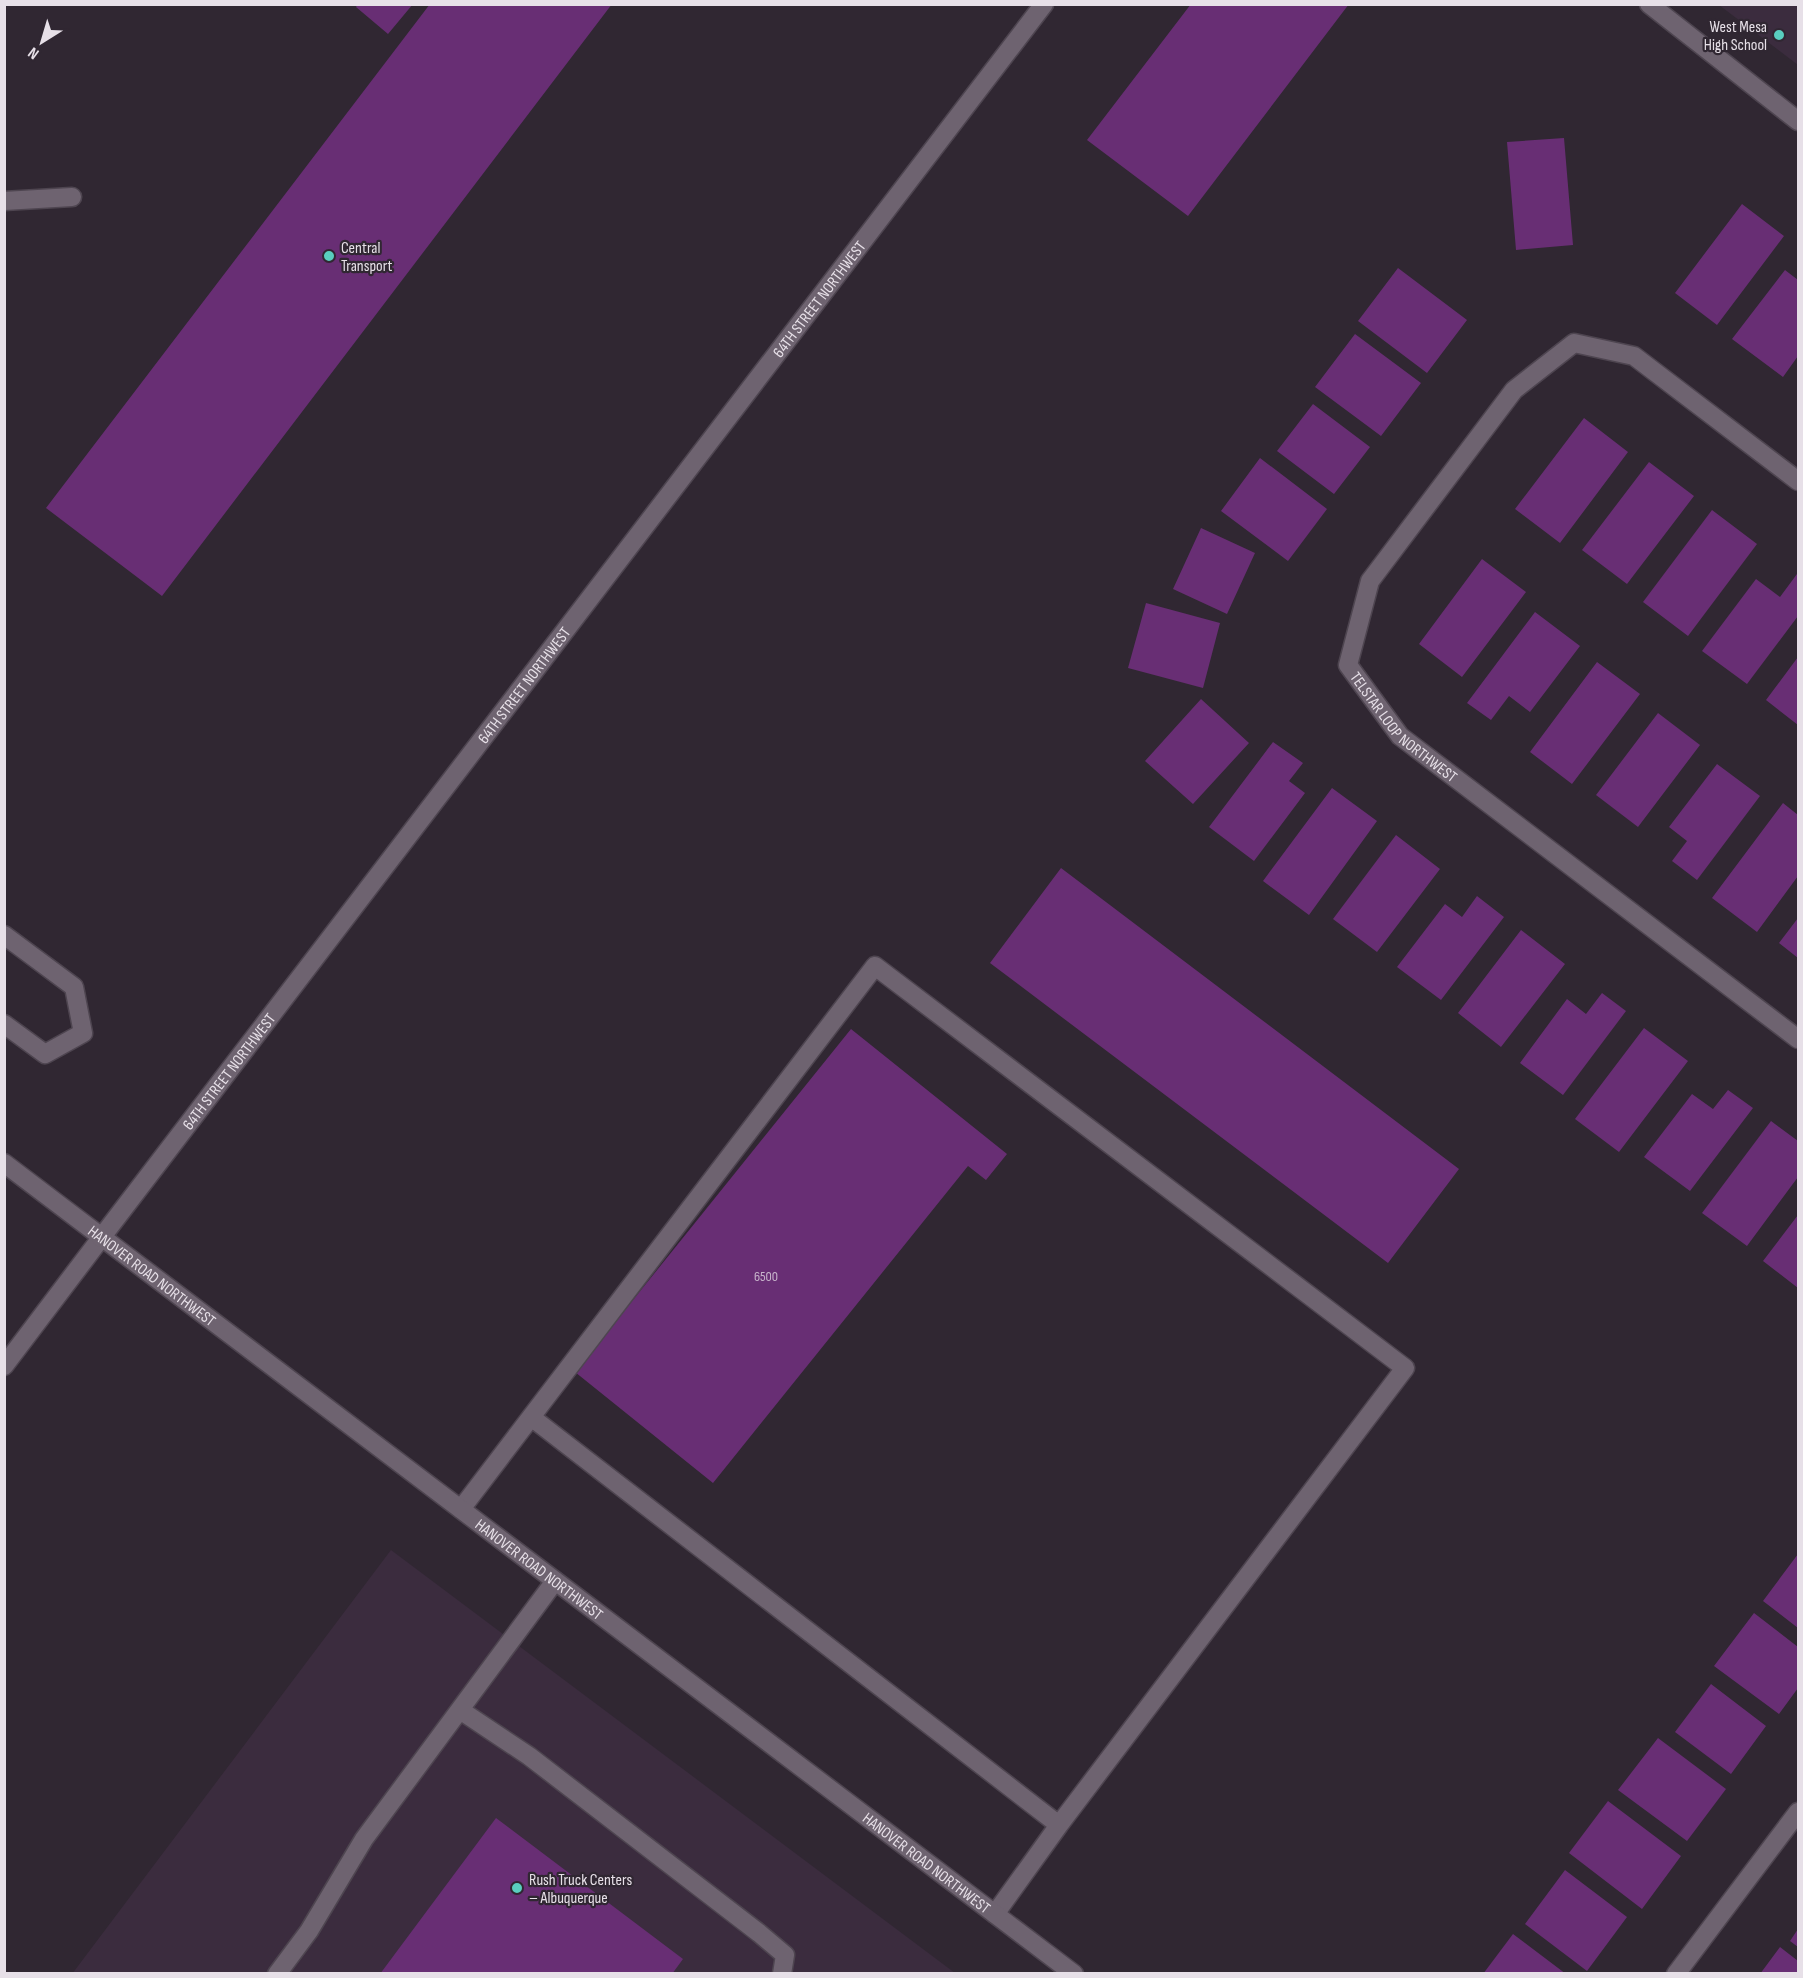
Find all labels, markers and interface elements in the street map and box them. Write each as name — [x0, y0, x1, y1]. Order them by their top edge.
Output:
north arrow — [12, 12, 72, 72]
place label: West Mesa High School — [1704, 18, 1767, 55]
marker: West Mesa High School — [1772, 28, 1786, 42]
text: N — [25, 43, 43, 63]
street label: 64TH STREET NORTHWEST — [769, 237, 871, 362]
place label: Central Transport — [341, 239, 392, 276]
marker: Central Transport — [322, 249, 336, 263]
street label: 64TH STREET NORTHWEST — [474, 624, 576, 748]
street label: TELSTAR LOOP NORTHWEST — [1345, 669, 1461, 787]
street label: 64TH STREET NORTHWEST — [179, 1010, 280, 1134]
street label: HANOVER ROAD NORTHWEST — [84, 1222, 219, 1331]
house number: 6500 — [754, 1268, 778, 1285]
street label: HANOVER ROAD NORTHWEST — [471, 1516, 607, 1625]
street label: HANOVER ROAD NORTHWEST — [858, 1809, 994, 1918]
place label: Rush Truck Centers – Albuquerque — [529, 1871, 632, 1908]
marker: Rush Truck Centers – Albuquerque — [510, 1881, 524, 1895]

